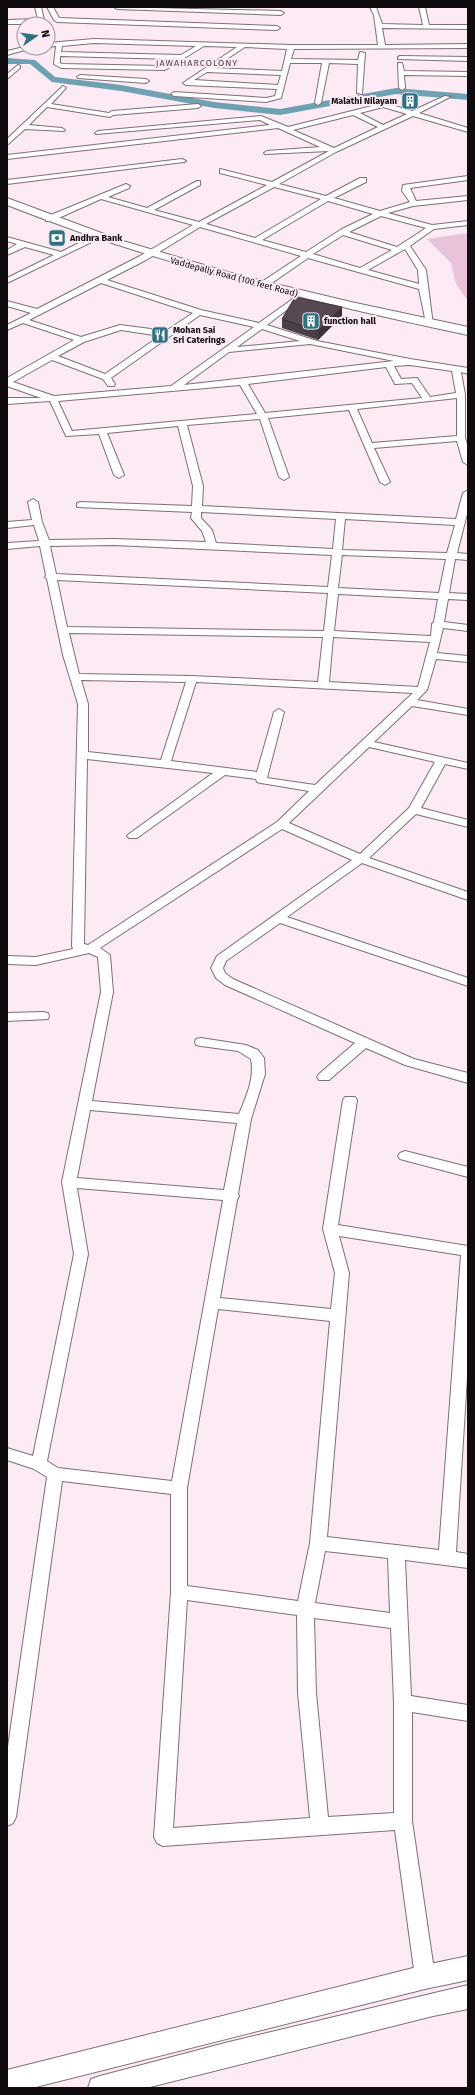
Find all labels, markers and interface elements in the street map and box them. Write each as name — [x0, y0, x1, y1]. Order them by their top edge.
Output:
north arrow — [16, 16, 56, 56]
text: N — [38, 29, 52, 39]
district label: JAWAHARCOLONY — [156, 58, 238, 68]
building icon: Malathi Nilayam — [400, 91, 420, 111]
place label: Malathi Nilayam — [331, 96, 397, 106]
bank icon: Andhra Bank — [47, 228, 67, 248]
place label: Andhra Bank — [69, 233, 123, 243]
street label: Vaddepally Road (100 feet Road) — [169, 255, 299, 299]
building icon: function hall — [301, 311, 321, 331]
place label: function hall — [324, 316, 376, 326]
restaurant icon: Mohan Sai Sri Caterings — [150, 325, 170, 345]
place label: Mohan Sai Sri Caterings — [173, 325, 226, 345]

